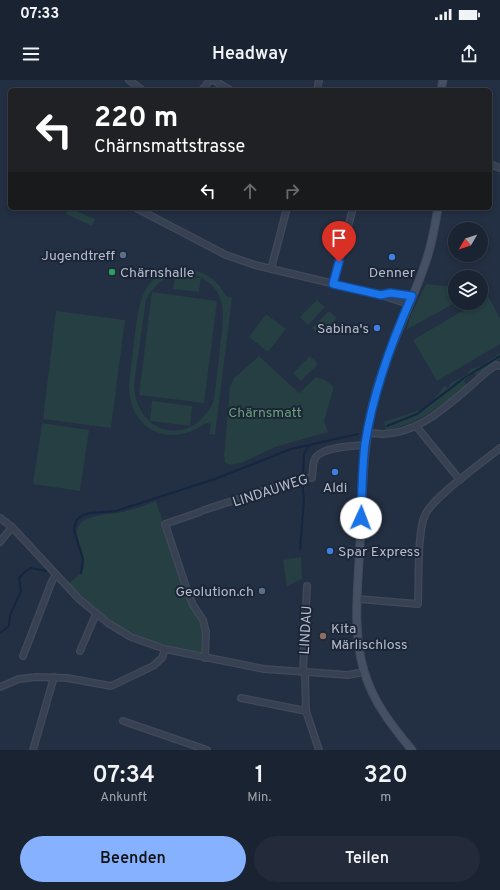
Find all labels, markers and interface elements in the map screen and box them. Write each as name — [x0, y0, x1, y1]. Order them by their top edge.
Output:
text: 07:33 — [20, 5, 59, 24]
icon: menu — [20, 43, 42, 65]
text: Headway — [212, 43, 288, 66]
icon: share — [458, 43, 480, 65]
text: 220 m — [94, 101, 178, 137]
icon: left — [28, 104, 80, 156]
text: Chärnsmattstrasse — [94, 136, 245, 159]
icon: left — [197, 180, 219, 202]
icon: ahead — [239, 180, 261, 202]
icon: right — [281, 180, 303, 202]
pin — [322, 221, 356, 262]
north arrow — [448, 222, 488, 262]
map controls — [448, 222, 488, 310]
icon: arrive — [328, 227, 350, 249]
place label: Jugendtreff — [41, 248, 116, 265]
marker: Jugendtreff — [118, 250, 128, 260]
marker: Denner — [387, 252, 397, 262]
place label: Chärnshalle — [120, 265, 194, 282]
place label: Denner — [369, 265, 416, 282]
marker: Chärnshalle — [107, 267, 117, 277]
button: layers — [448, 270, 488, 310]
place label: Sabina's — [317, 321, 369, 338]
marker: Sabina's — [372, 323, 382, 333]
park label: Chärnsmatt — [228, 405, 302, 422]
marker: Aldi — [330, 467, 340, 477]
street label: LINDAUWEG — [231, 471, 310, 512]
place label: Aldi — [323, 480, 347, 497]
position arrow — [340, 497, 382, 539]
place label: Spar Express — [338, 544, 420, 561]
marker: Spar Express — [325, 546, 335, 556]
place label: Geolution.ch — [175, 584, 254, 601]
marker: Geolution.ch — [257, 586, 267, 596]
street label: LINDAU — [297, 605, 316, 655]
place label: Kita Märlischloss — [331, 621, 408, 654]
marker: Kita Märlischloss — [318, 631, 328, 641]
text: 07:34 — [92, 761, 155, 791]
text: 1 — [255, 761, 264, 791]
text: 320 — [364, 761, 408, 791]
text: Ankunft — [100, 790, 147, 806]
text: Min. — [247, 790, 271, 806]
text: m — [380, 790, 391, 806]
button: Beenden — [20, 836, 246, 882]
button: Teilen — [254, 836, 480, 882]

